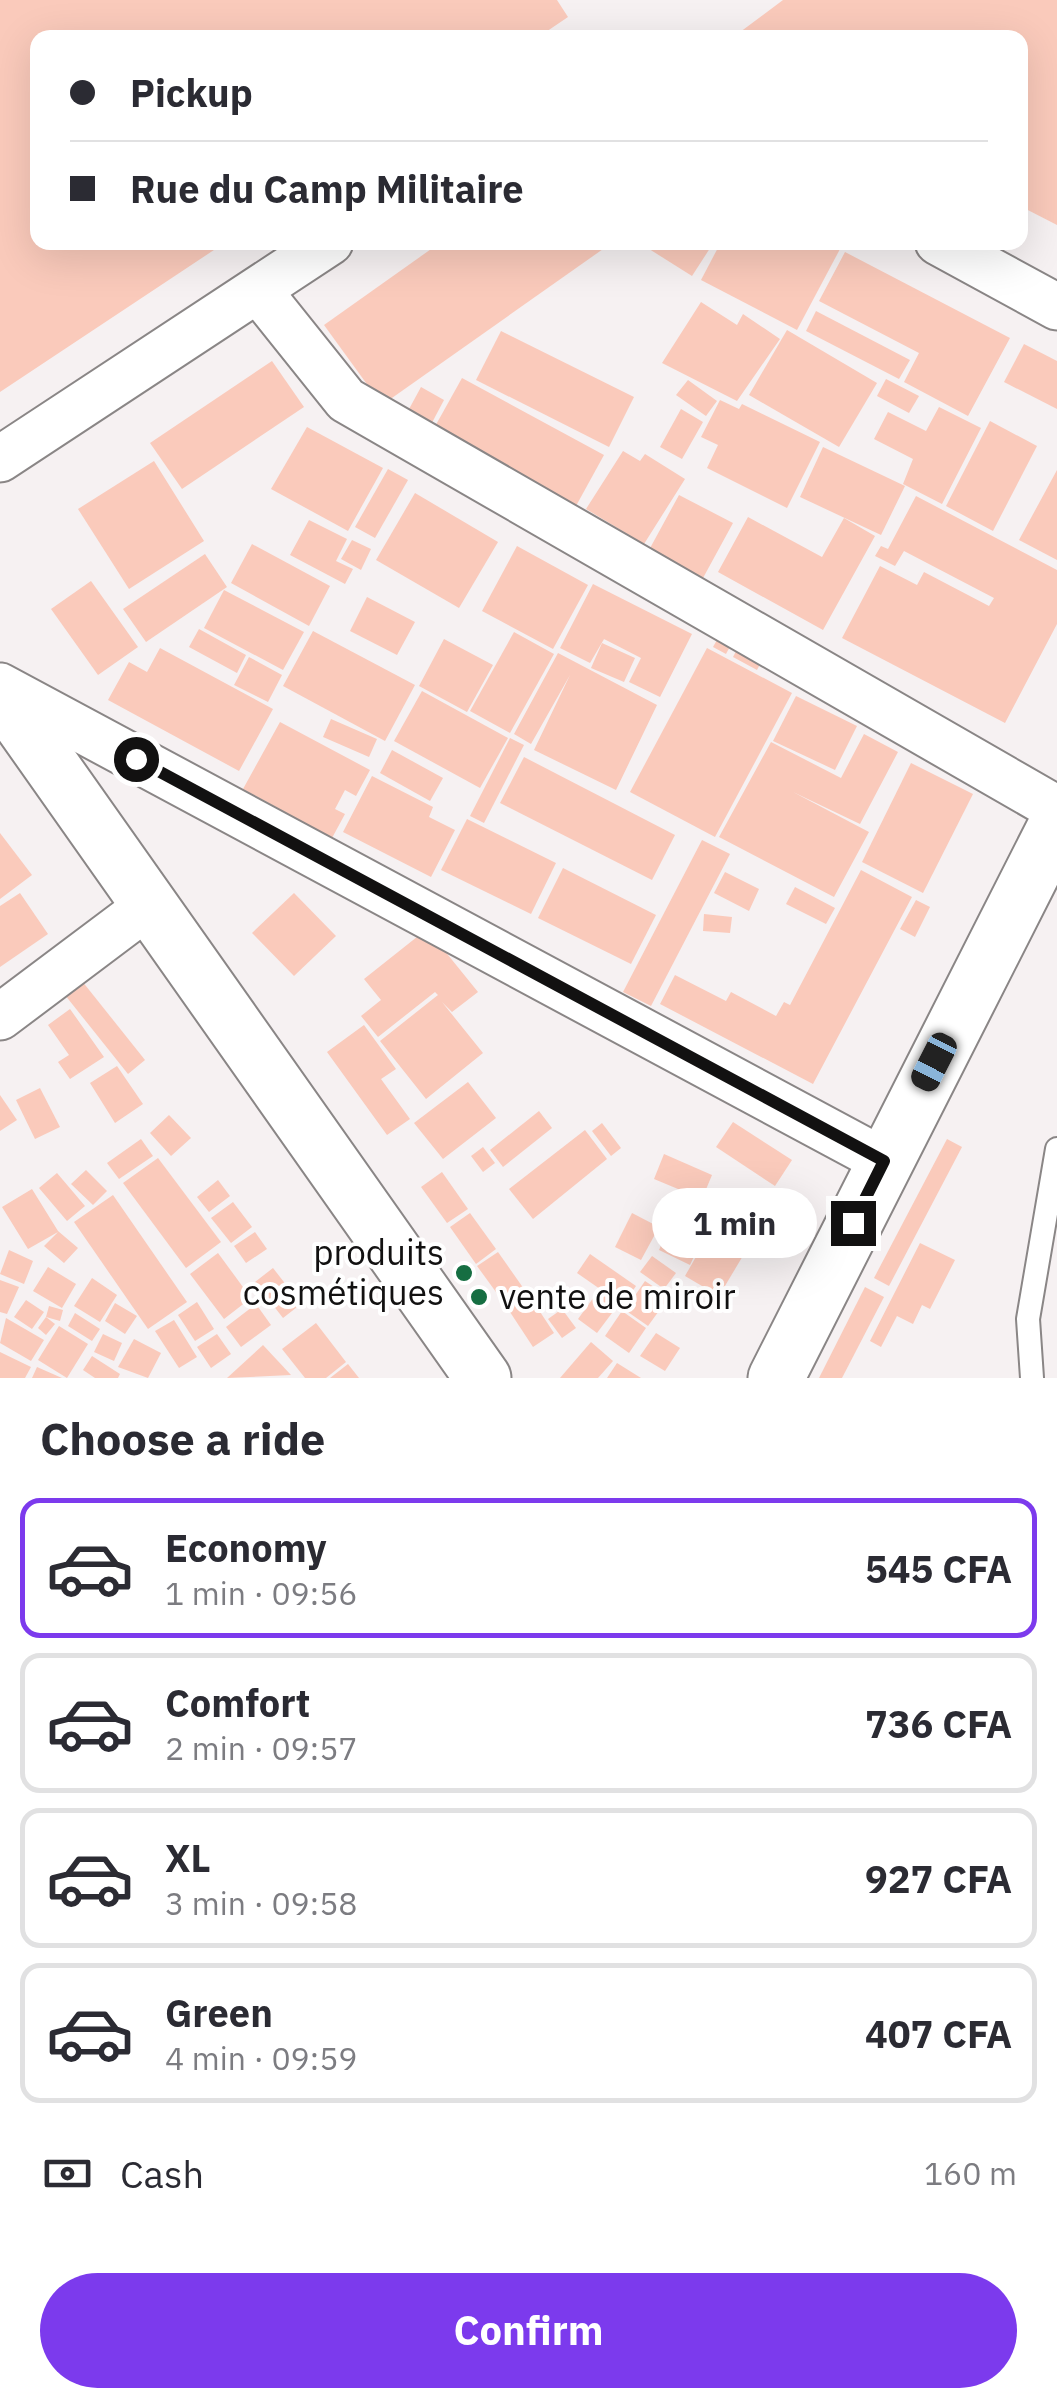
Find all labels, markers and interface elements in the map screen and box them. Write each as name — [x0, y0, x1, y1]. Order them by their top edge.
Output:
text: Pickup — [130, 68, 253, 117]
text: Rue du Camp Militaire — [130, 164, 524, 213]
route start — [114, 737, 159, 782]
car — [907, 1028, 961, 1096]
callout: 1 min — [653, 1188, 818, 1258]
route end — [831, 1201, 876, 1246]
text: 1 min — [693, 1202, 776, 1244]
place label: produits cosmétiques — [243, 1229, 444, 1315]
marker: produits cosmétiques — [453, 1262, 475, 1284]
place label: vente de miroir — [499, 1273, 736, 1319]
marker: vente de miroir — [468, 1286, 490, 1308]
text: Choose a ride — [40, 1409, 325, 1467]
icon: car — [45, 1523, 135, 1613]
text: Economy — [165, 1523, 327, 1572]
text: 545 CFA — [865, 1544, 1012, 1593]
text: 1 min · 09:56 — [165, 1572, 358, 1614]
icon: car — [45, 1678, 135, 1768]
text: Comfort — [165, 1678, 310, 1727]
text: 736 CFA — [865, 1699, 1012, 1748]
text: 2 min · 09:57 — [165, 1727, 358, 1769]
icon: car — [45, 1833, 135, 1923]
text: XL — [165, 1833, 211, 1882]
text: 927 CFA — [865, 1854, 1012, 1903]
text: 3 min · 09:58 — [165, 1882, 358, 1924]
icon: car — [45, 1988, 135, 2078]
text: Green — [165, 1988, 273, 2037]
text: 407 CFA — [865, 2009, 1012, 2058]
text: 4 min · 09:59 — [165, 2037, 358, 2079]
icon: cash — [40, 2146, 95, 2201]
text: Cash — [120, 2149, 204, 2198]
text: 160 m — [924, 2152, 1017, 2194]
button: Confirm — [40, 2273, 1017, 2388]

